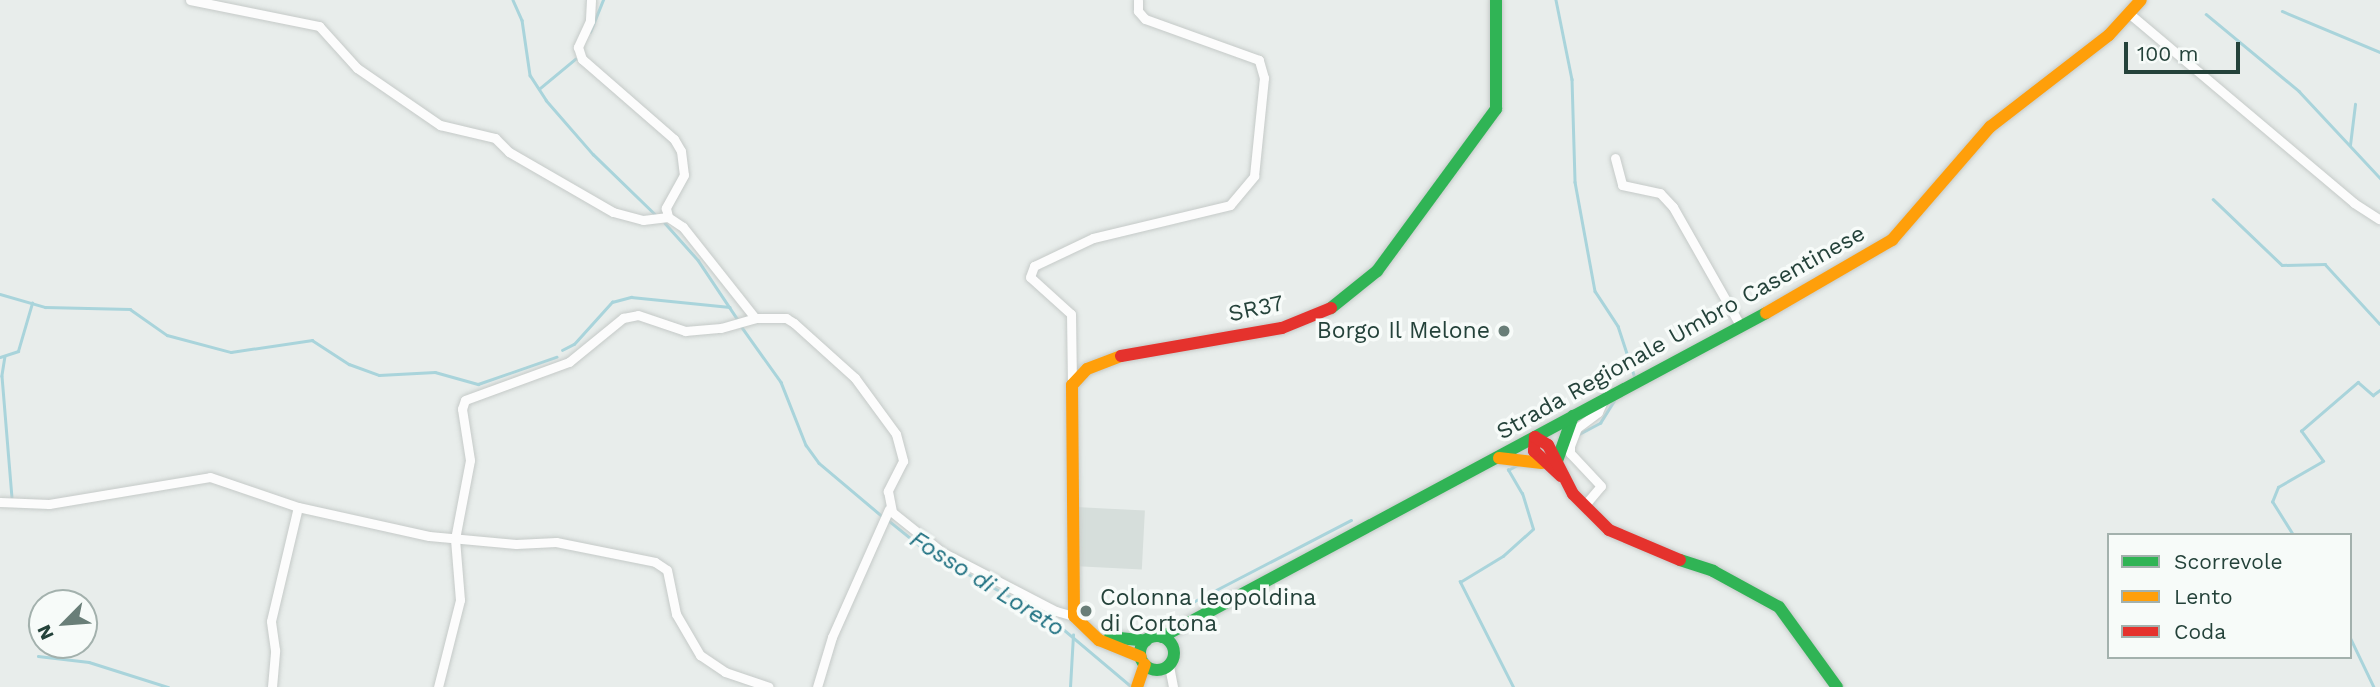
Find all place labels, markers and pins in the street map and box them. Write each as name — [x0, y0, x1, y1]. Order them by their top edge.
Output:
place label: Borgo Il Melone — [1316, 317, 1490, 345]
marker: Borgo Il Melone — [1496, 323, 1512, 339]
place label: Colonna leopoldina di Cortona — [1100, 584, 1317, 638]
marker: Colonna leopoldina di Cortona — [1078, 603, 1094, 619]

